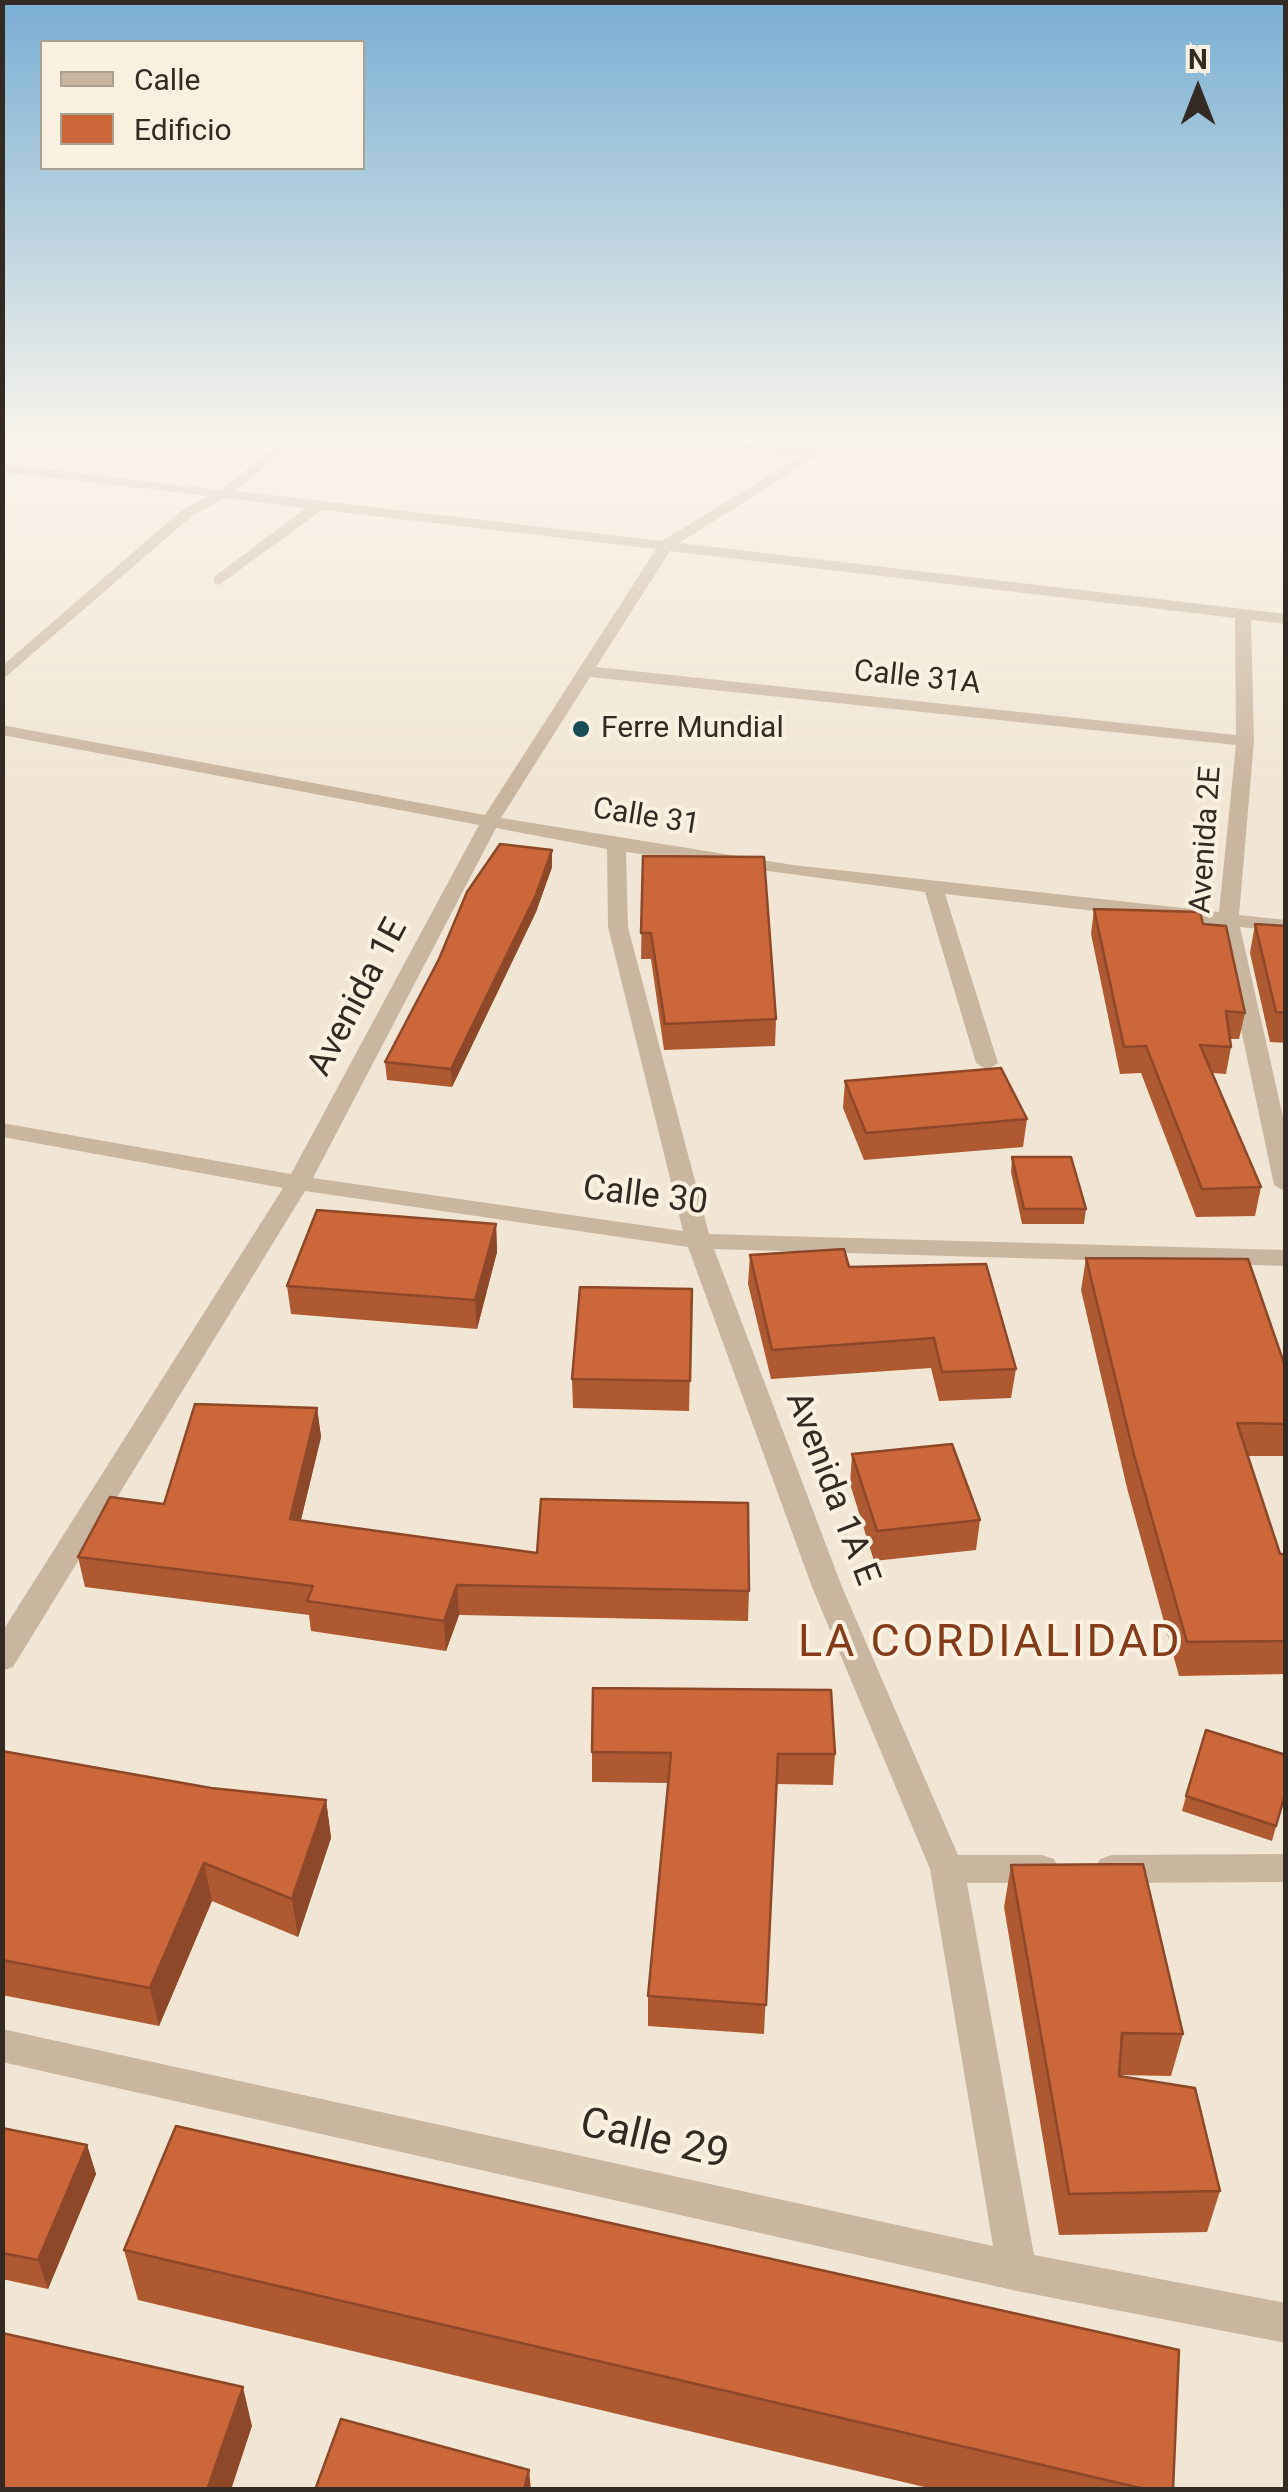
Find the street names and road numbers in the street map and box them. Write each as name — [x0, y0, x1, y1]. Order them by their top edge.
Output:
street label: Calle 31A — [852, 654, 982, 704]
street label: Avenida 2E — [1184, 765, 1230, 915]
street label: Calle 31 — [590, 792, 702, 844]
street label: Avenida 1E — [300, 912, 418, 1084]
street label: Calle 30 — [580, 1169, 710, 1225]
street label: Avenida 1A E — [775, 1386, 887, 1592]
street label: Calle 29 — [575, 2100, 733, 2182]

